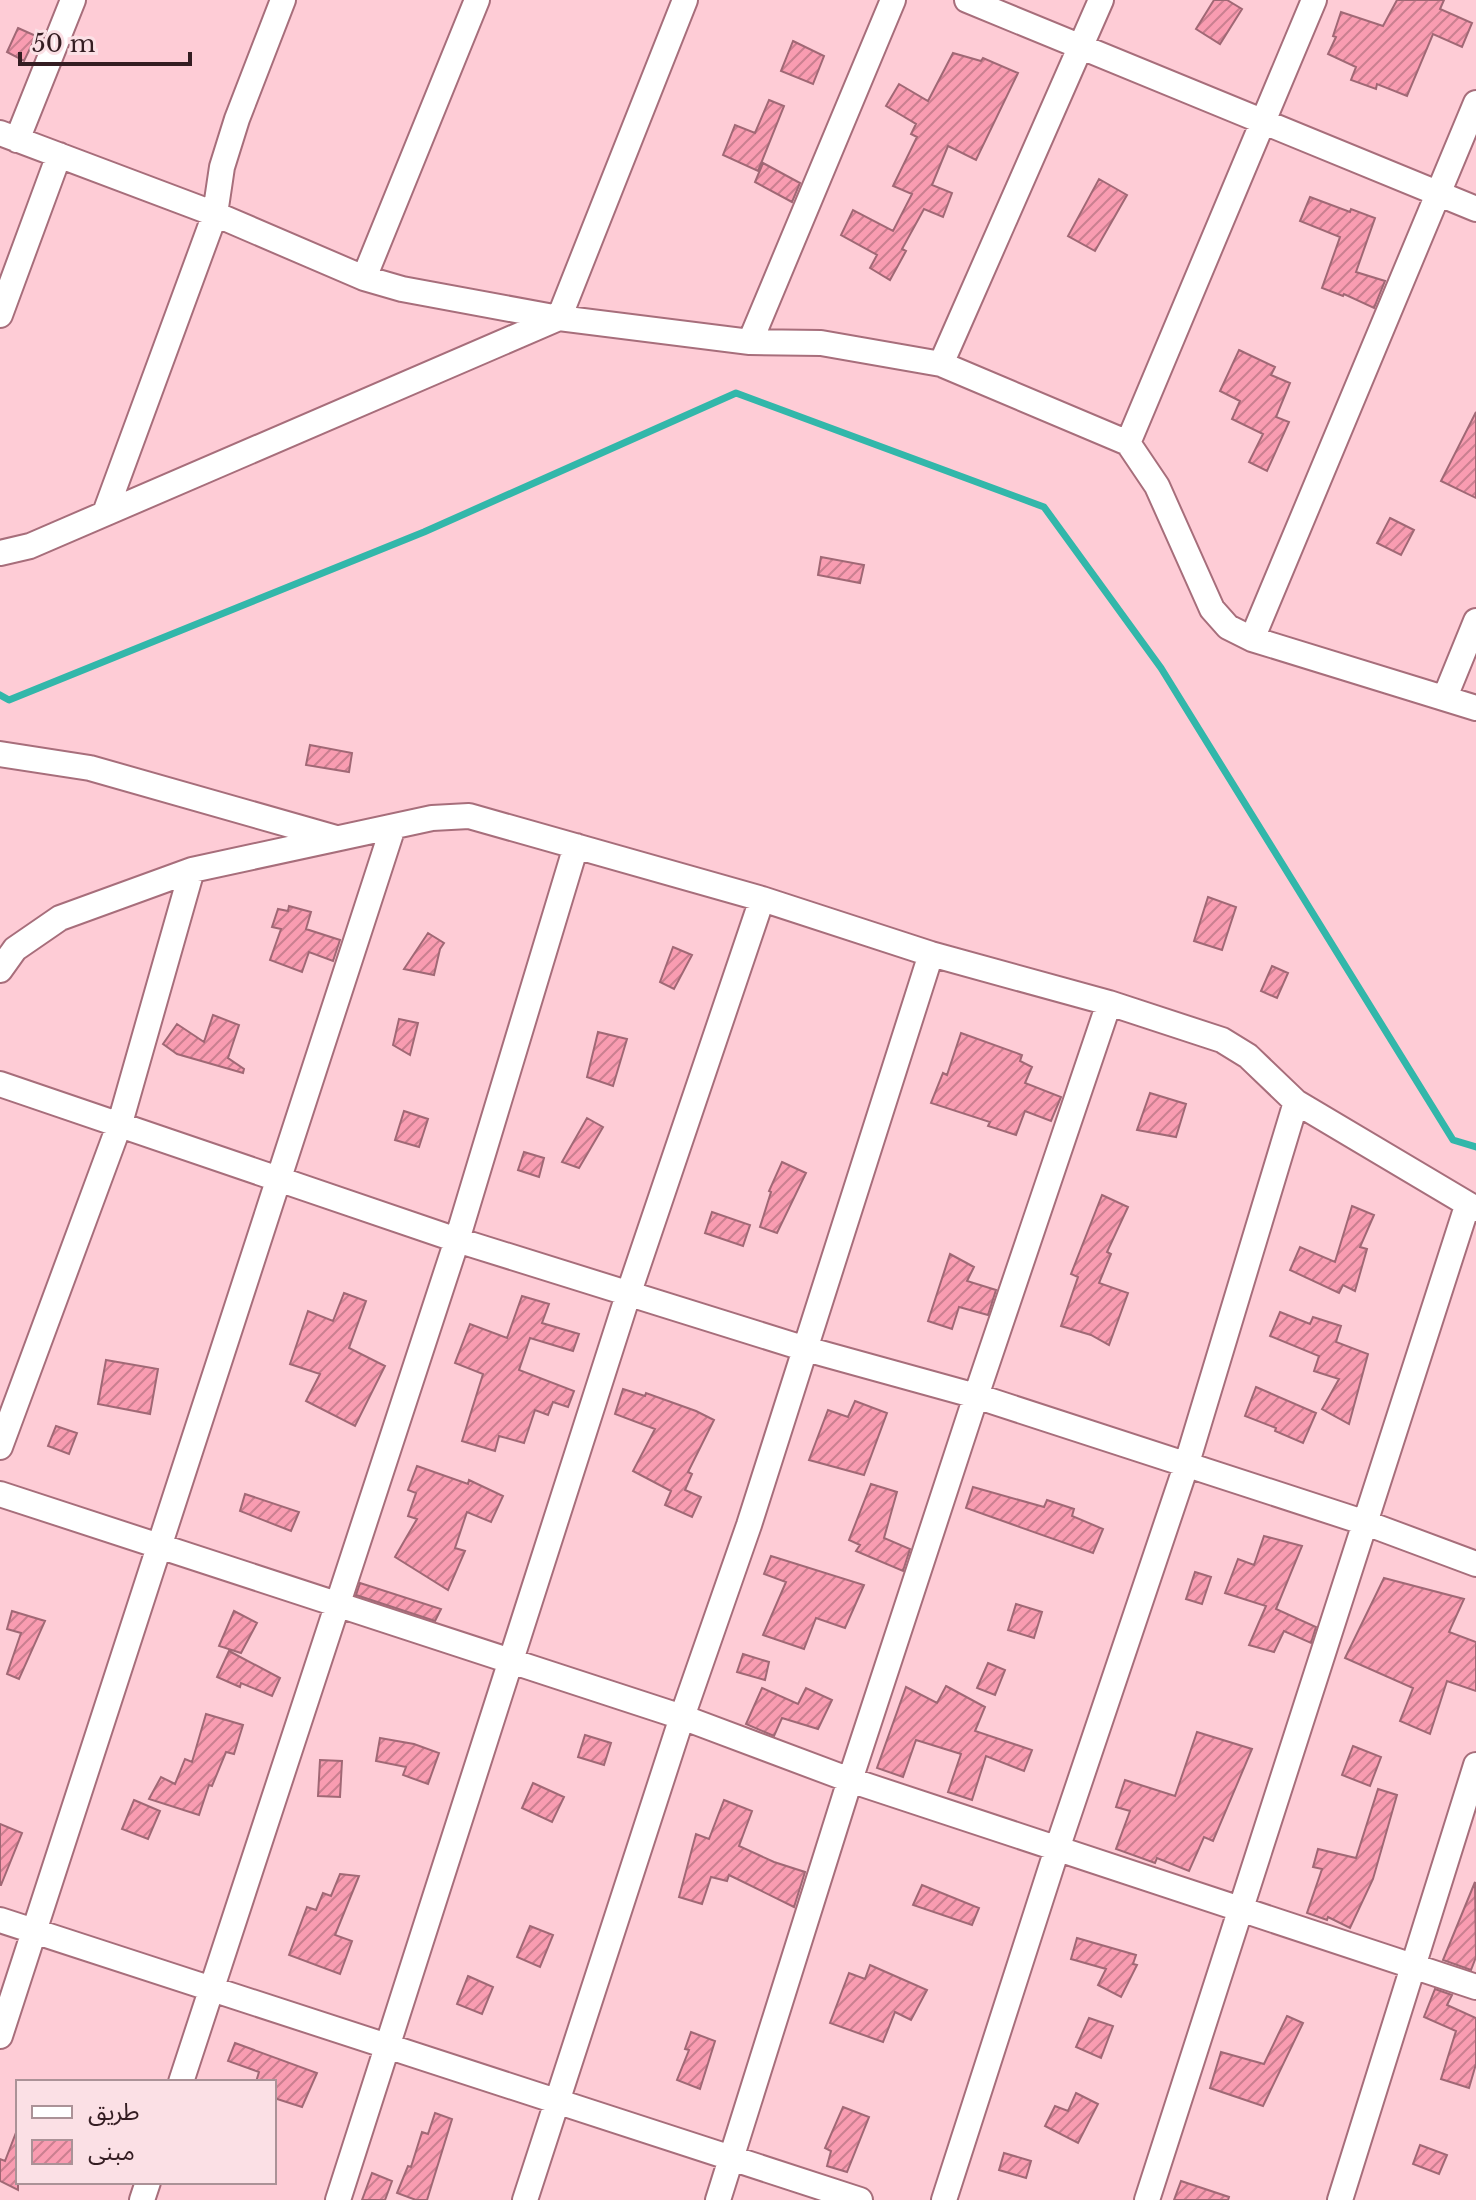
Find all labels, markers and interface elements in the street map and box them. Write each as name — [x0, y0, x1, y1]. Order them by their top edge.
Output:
scale bar — [20, 16, 190, 66]
text: 50 m — [32, 29, 96, 58]
legend — [16, 2080, 276, 2184]
text: طريق — [88, 2097, 140, 2127]
text: مبنى — [88, 2137, 135, 2166]

